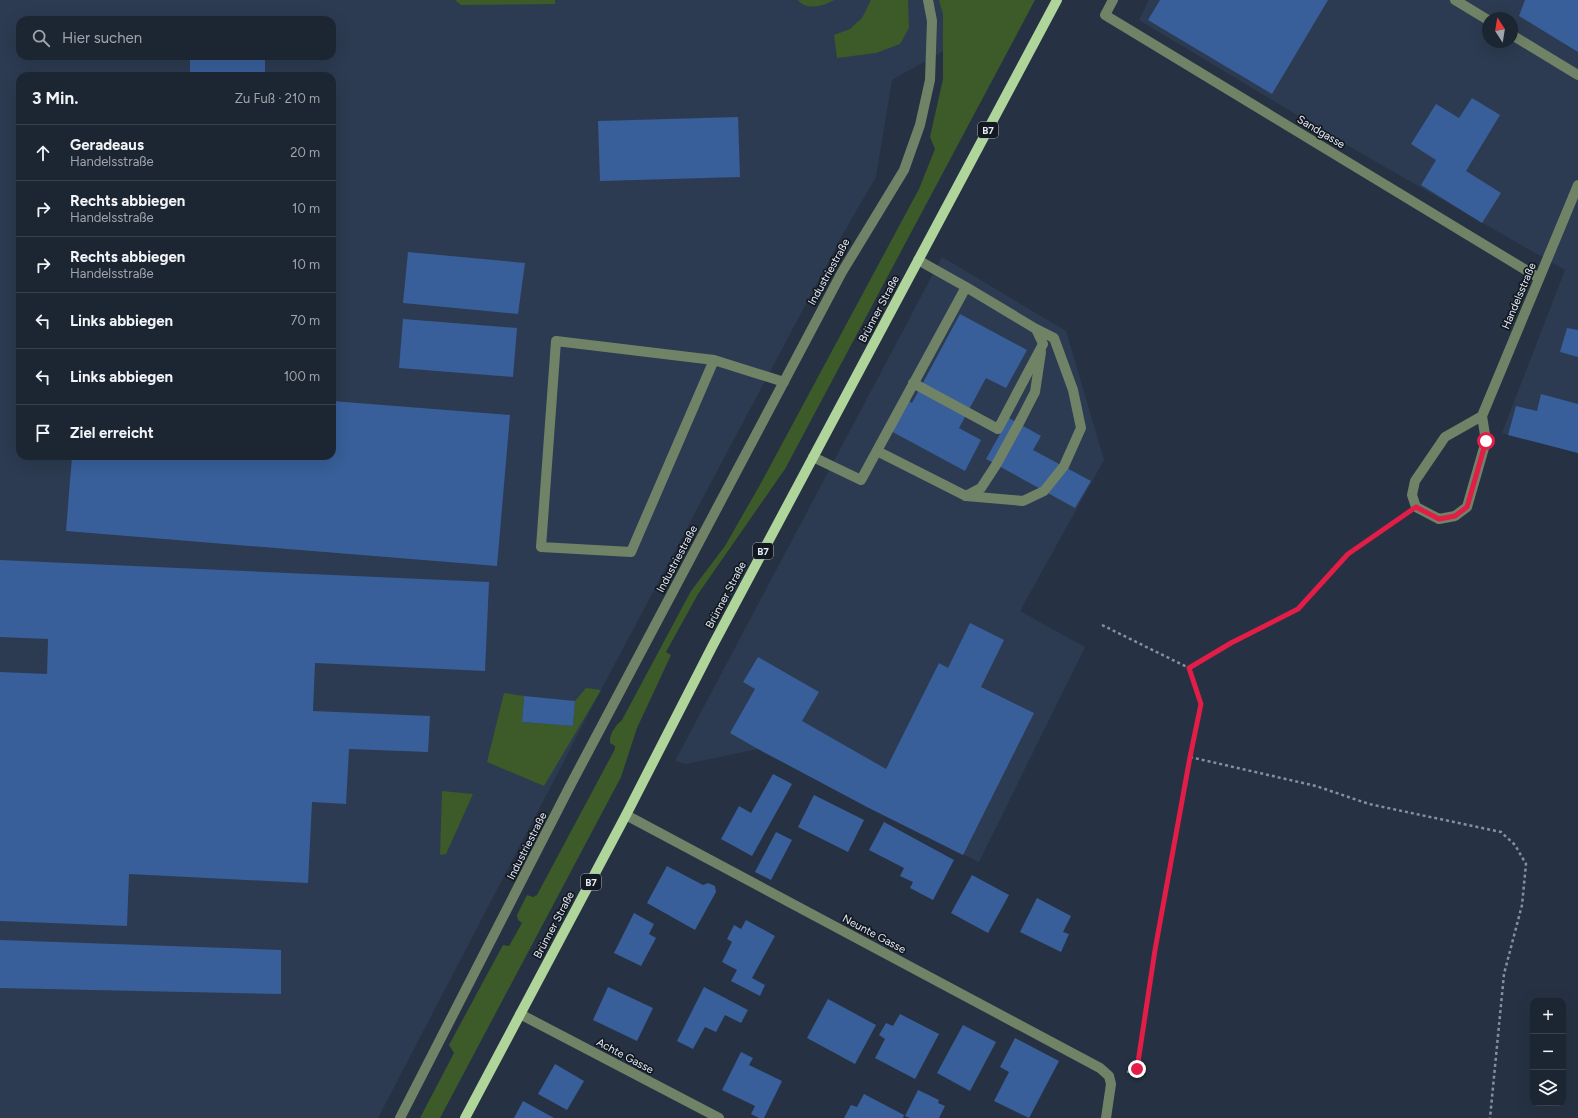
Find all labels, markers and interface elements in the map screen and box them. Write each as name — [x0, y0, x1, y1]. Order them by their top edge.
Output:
north arrow — [1482, 12, 1518, 48]
search box — [16, 16, 336, 60]
icon: search — [30, 27, 52, 49]
text: Hier suchen — [62, 29, 142, 47]
text: 3 Min. — [32, 88, 78, 108]
text: Zu Fuß · 210 m — [235, 91, 320, 106]
street label: Sandgasse — [1295, 113, 1347, 151]
road number: B7 — [978, 122, 998, 138]
text: Geradeaus — [70, 136, 144, 154]
icon: ahead — [32, 142, 54, 164]
text: 20 m — [290, 145, 320, 160]
text: Handelsstraße — [70, 154, 154, 169]
text: Rechts abbiegen — [70, 192, 185, 210]
icon: right — [32, 198, 54, 220]
text: 10 m — [292, 201, 320, 216]
text: Handelsstraße — [70, 210, 154, 225]
street label: Industriestraße — [805, 236, 853, 308]
text: Rechts abbiegen — [70, 248, 185, 266]
icon: right — [32, 254, 54, 276]
text: 10 m — [292, 257, 320, 272]
street label: Handelsstraße — [1499, 261, 1539, 331]
text: Handelsstraße — [70, 266, 154, 281]
street label: Brünner Straße — [856, 273, 902, 345]
icon: left — [32, 310, 54, 332]
text: Links abbiegen — [70, 312, 173, 330]
text: 70 m — [290, 313, 320, 328]
icon: left — [32, 366, 54, 388]
text: Links abbiegen — [70, 368, 173, 386]
text: 100 m — [284, 369, 320, 384]
icon: arrive — [32, 422, 54, 444]
text: Ziel erreicht — [70, 424, 154, 442]
route start — [1477, 432, 1495, 450]
street label: Industriestraße — [654, 523, 700, 595]
road number: B7 — [753, 543, 773, 559]
street label: Brünner Straße — [703, 559, 749, 631]
street label: Industriestraße — [504, 810, 550, 882]
road number: B7 — [581, 874, 601, 890]
street label: Brünner Straße — [531, 889, 577, 961]
street label: Neunte Gasse — [840, 912, 908, 956]
map controls — [1530, 998, 1566, 1106]
button: + — [1530, 998, 1566, 1034]
button: − — [1530, 1034, 1566, 1070]
street label: Achte Gasse — [594, 1036, 656, 1076]
route end — [1128, 1060, 1146, 1078]
button: layers — [1530, 1070, 1566, 1106]

